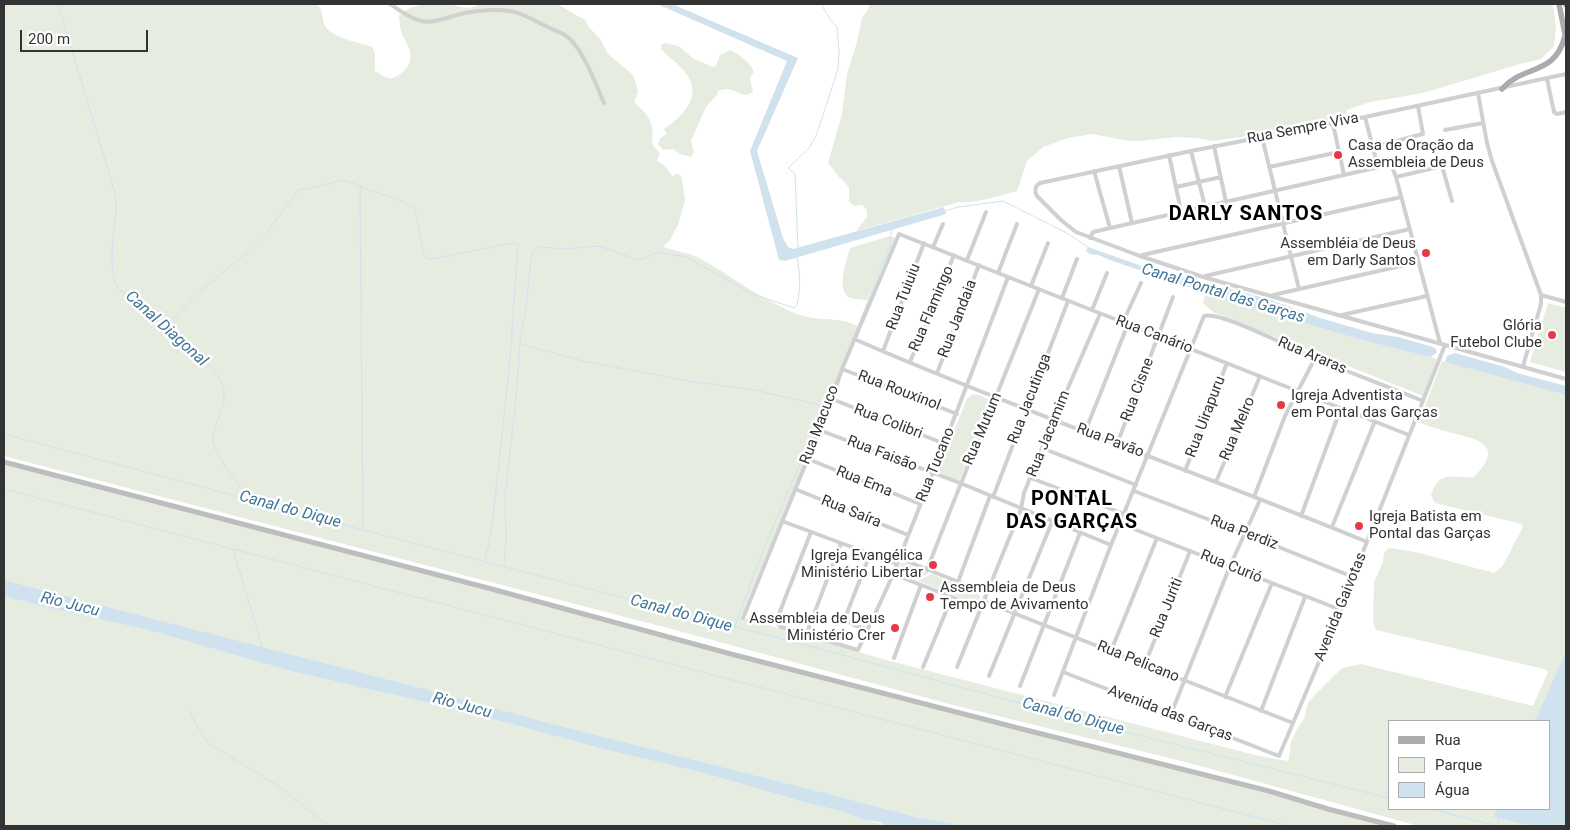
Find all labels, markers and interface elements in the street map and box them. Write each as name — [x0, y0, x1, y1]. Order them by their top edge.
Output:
scale bar — [22, 20, 150, 52]
text: 200 m — [28, 30, 70, 48]
street label: Rua Sempre Viva — [1246, 109, 1360, 149]
place label: Casa de Oração da Assembleia de Deus — [1348, 137, 1484, 172]
marker: Casa de Oração da Assembleia de Deus — [1332, 149, 1344, 161]
district label: DARLY SANTOS — [1167, 203, 1325, 227]
place label: Assembléia de Deus em Darly Santos — [1280, 235, 1416, 270]
marker: Assembléia de Deus em Darly Santos — [1420, 247, 1432, 259]
water label: Canal Pontal das Garças — [1139, 260, 1307, 328]
street label: Rua Tuiuiu — [883, 261, 925, 333]
street label: Rua Flamingo — [906, 263, 958, 355]
street label: Rua Jandaia — [935, 277, 981, 361]
water label: Canal Diagonal — [121, 287, 211, 371]
street label: Rua Canário — [1113, 312, 1195, 358]
place label: Glória Futebol Clube — [1450, 317, 1542, 352]
marker: Glória Futebol Clube — [1546, 329, 1558, 341]
street label: Rua Araras — [1275, 333, 1349, 379]
street label: Rua Jacutinga — [1005, 351, 1055, 447]
street label: Rua Cisne — [1118, 356, 1158, 424]
street label: Rua Rouxinol — [855, 367, 943, 415]
street label: Rua Uirapuru — [1182, 374, 1230, 460]
street label: Rua Macuco — [797, 383, 843, 467]
place label: Igreja Adventista em Pontal das Garças — [1291, 387, 1438, 422]
street label: Rua Jacamim — [1023, 388, 1075, 480]
street label: Rua Mutum — [960, 390, 1006, 468]
street label: Rua Melro — [1217, 394, 1259, 464]
marker: Igreja Adventista em Pontal das Garças — [1275, 399, 1287, 411]
street label: Rua Colibri — [851, 401, 925, 443]
street label: Rua Pavão — [1074, 420, 1146, 462]
street label: Rua Tucano — [913, 425, 959, 505]
street label: Rua Faisão — [844, 432, 920, 476]
street label: Rua Ema — [833, 463, 895, 501]
water label: Canal do Dique — [237, 487, 343, 533]
district label: PONTAL DAS GARÇAS — [1005, 488, 1139, 535]
street label: Rua Saíra — [818, 492, 884, 532]
place label: Igreja Batista em Pontal das Garças — [1369, 508, 1491, 543]
street label: Rua Perdiz — [1208, 512, 1280, 554]
marker: Igreja Batista em Pontal das Garças — [1353, 520, 1365, 532]
place label: Igreja Evangélica Ministério Libertar — [801, 547, 923, 582]
street label: Rua Curió — [1198, 547, 1264, 587]
street label: Avenida Gaivotas — [1311, 550, 1371, 664]
marker: Igreja Evangélica Ministério Libertar — [927, 559, 939, 571]
street label: Rua Juriti — [1147, 575, 1187, 641]
place label: Assembleia de Deus Tempo de Avivamento — [940, 579, 1089, 614]
water label: Rio Jucu — [39, 588, 101, 622]
water label: Canal do Dique — [628, 591, 734, 637]
marker: Assembleia de Deus Tempo de Avivamento — [924, 591, 936, 603]
place label: Assembleia de Deus Ministério Crer — [749, 610, 885, 645]
marker: Assembleia de Deus Ministério Crer — [889, 622, 901, 634]
street label: Rua Pelicano — [1094, 637, 1182, 687]
street label: Avenida das Garças — [1105, 682, 1235, 746]
water label: Rio Jucu — [431, 689, 493, 723]
water label: Canal do Dique — [1020, 694, 1126, 740]
legend — [1388, 720, 1550, 810]
text: Rua — [1435, 731, 1461, 749]
text: Parque — [1435, 756, 1482, 774]
text: Água — [1435, 781, 1470, 799]

